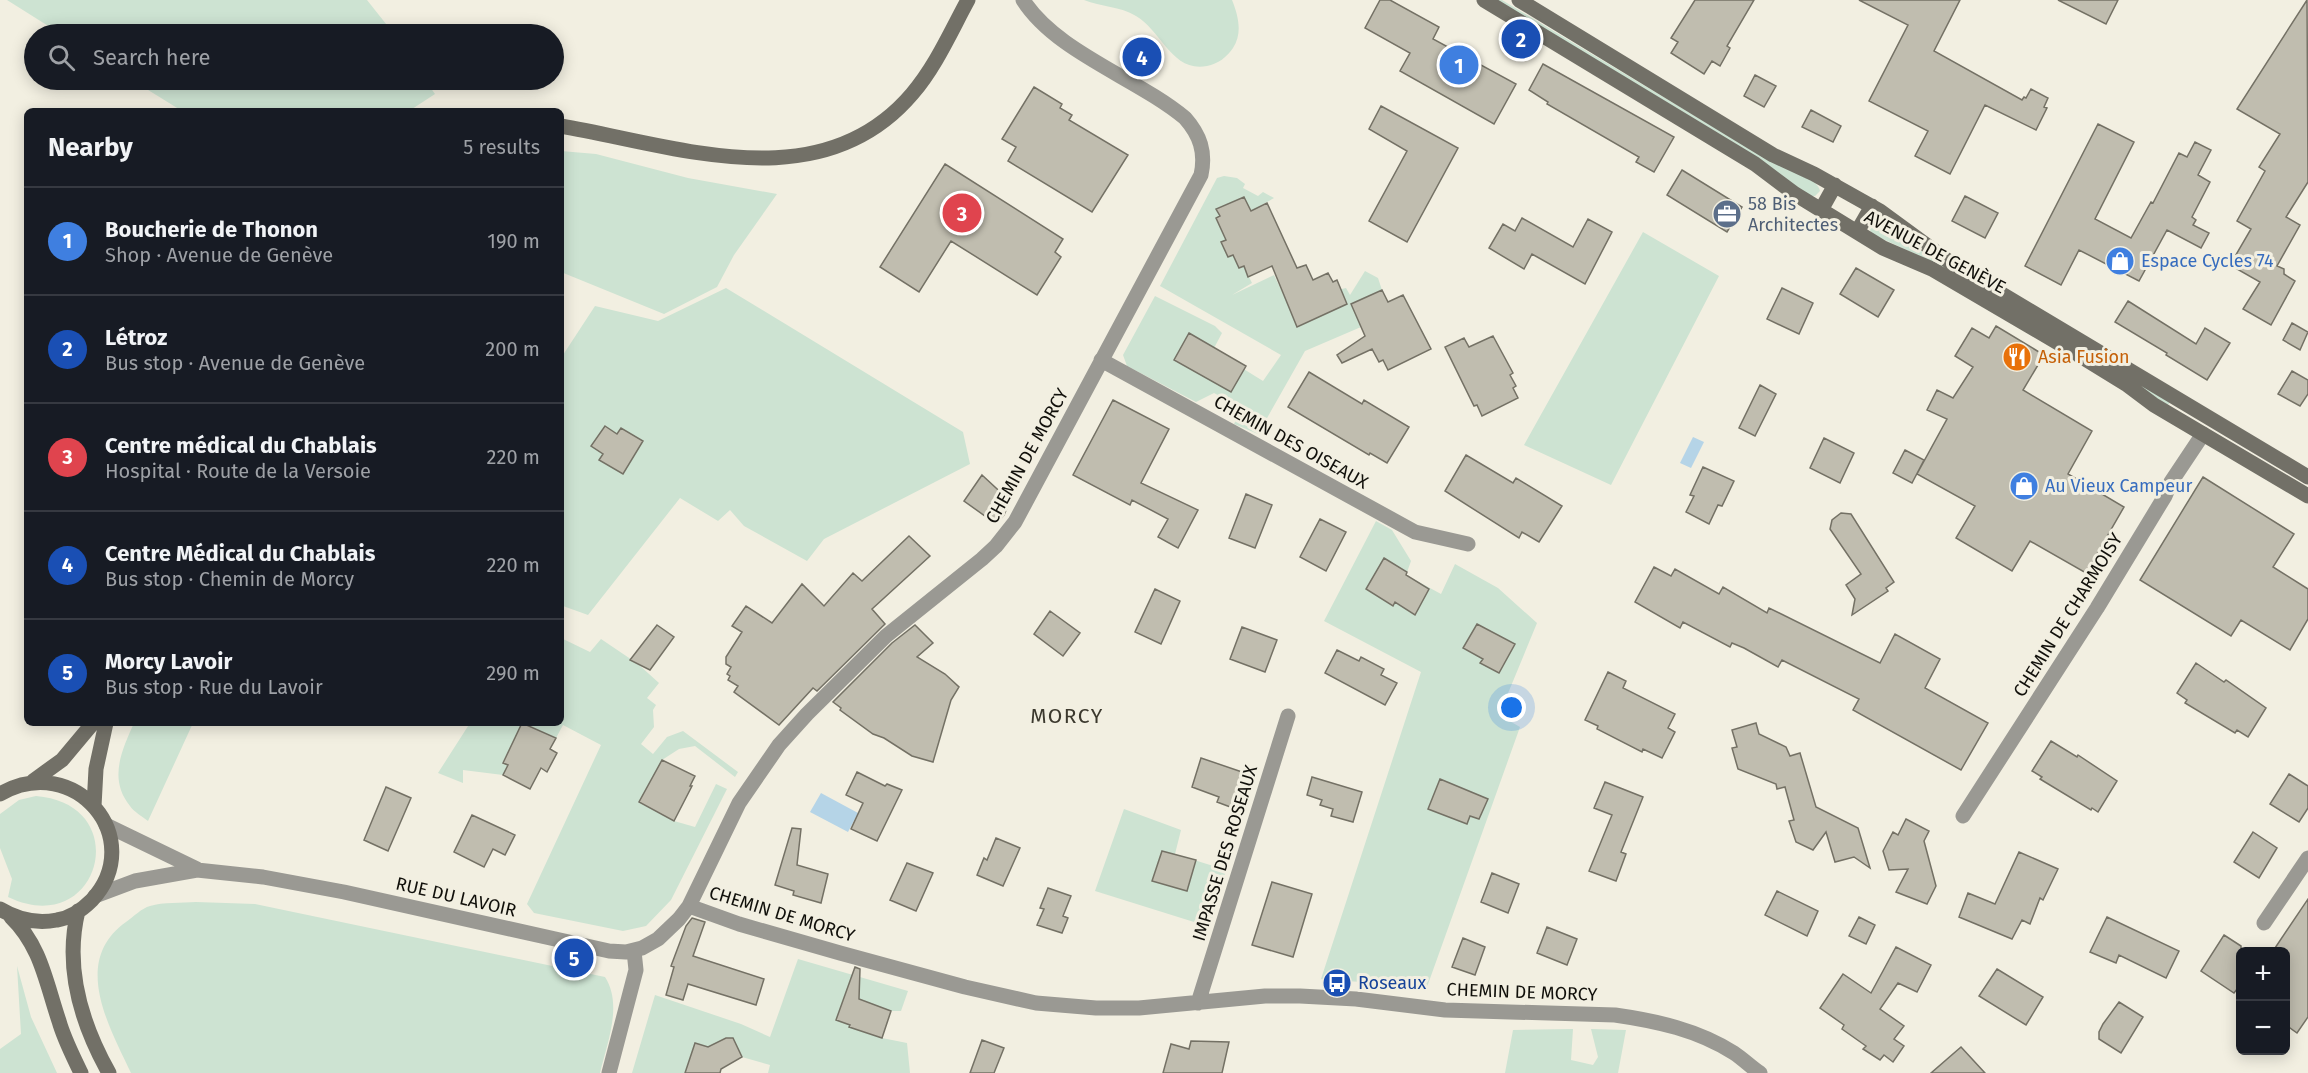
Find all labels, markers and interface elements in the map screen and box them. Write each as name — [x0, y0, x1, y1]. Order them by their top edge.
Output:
pin: 2 — [1502, 16, 1540, 62]
search box — [24, 24, 564, 90]
pin: 4 — [1122, 34, 1162, 80]
icon: search — [45, 41, 78, 74]
pin: 1 — [1440, 42, 1478, 88]
text: Search here — [93, 44, 211, 71]
text: Nearby — [48, 132, 133, 163]
text: 5 results — [463, 135, 540, 159]
pin: 3 — [942, 190, 982, 236]
place label: 58 Bis Architectes — [1748, 193, 1838, 236]
office icon: 58 Bis Architectes — [1711, 198, 1743, 230]
street label: AVENUE DE GENÈVE — [1861, 205, 2010, 299]
text: Boucherie de Thonon — [105, 216, 318, 243]
text: 1 — [63, 229, 72, 253]
text: 190 m — [487, 229, 540, 253]
text: Shop · Avenue de Genève — [105, 243, 333, 267]
shop icon: Espace Cycles 74 — [2104, 245, 2136, 277]
place label: Espace Cycles 74 — [2141, 250, 2274, 272]
text: Létroz — [105, 324, 167, 351]
text: 2 — [62, 337, 73, 361]
text: 200 m — [485, 337, 540, 361]
restaurant icon: Asia Fusion — [2001, 341, 2033, 373]
place label: Asia Fusion — [2038, 346, 2130, 368]
text: Bus stop · Avenue de Genève — [105, 351, 365, 375]
street label: CHEMIN DE MORCY — [981, 385, 1073, 527]
street label: CHEMIN DES OISEAUX — [1210, 390, 1372, 494]
text: Centre médical du Chablais — [105, 432, 377, 459]
text: 3 — [62, 445, 73, 469]
text: 220 m — [487, 445, 540, 469]
text: Hospital · Route de la Versoie — [105, 459, 371, 483]
shop icon: Au Vieux Campeur — [2008, 470, 2040, 502]
place label: Au Vieux Campeur — [2045, 475, 2193, 497]
street label: CHEMIN DE CHARMOISY — [2009, 529, 2127, 701]
text: Centre Médical du Chablais — [105, 540, 375, 567]
text: 4 — [62, 553, 73, 577]
text: 220 m — [487, 553, 540, 577]
text: Bus stop · Chemin de Morcy — [105, 567, 354, 591]
text: Morcy Lavoir — [105, 648, 232, 675]
text: 5 — [62, 661, 73, 685]
text: 290 m — [486, 661, 540, 685]
text: Bus stop · Rue du Lavoir — [105, 675, 323, 699]
your location — [1497, 693, 1526, 722]
district label: MORCY — [1030, 703, 1104, 729]
street label: IMPASSE DES ROSEAUX — [1188, 762, 1262, 944]
street label: RUE DU LAVOIR — [394, 872, 518, 922]
street label: CHEMIN DE MORCY — [707, 881, 858, 947]
pin: 5 — [554, 936, 594, 980]
map controls — [2236, 947, 2290, 1055]
button: + — [2236, 947, 2290, 1001]
bus stop icon: Roseaux — [1321, 967, 1353, 999]
place label: Roseaux — [1358, 972, 1426, 994]
street label: CHEMIN DE MORCY — [1446, 978, 1598, 1006]
button: − — [2236, 1001, 2290, 1055]

